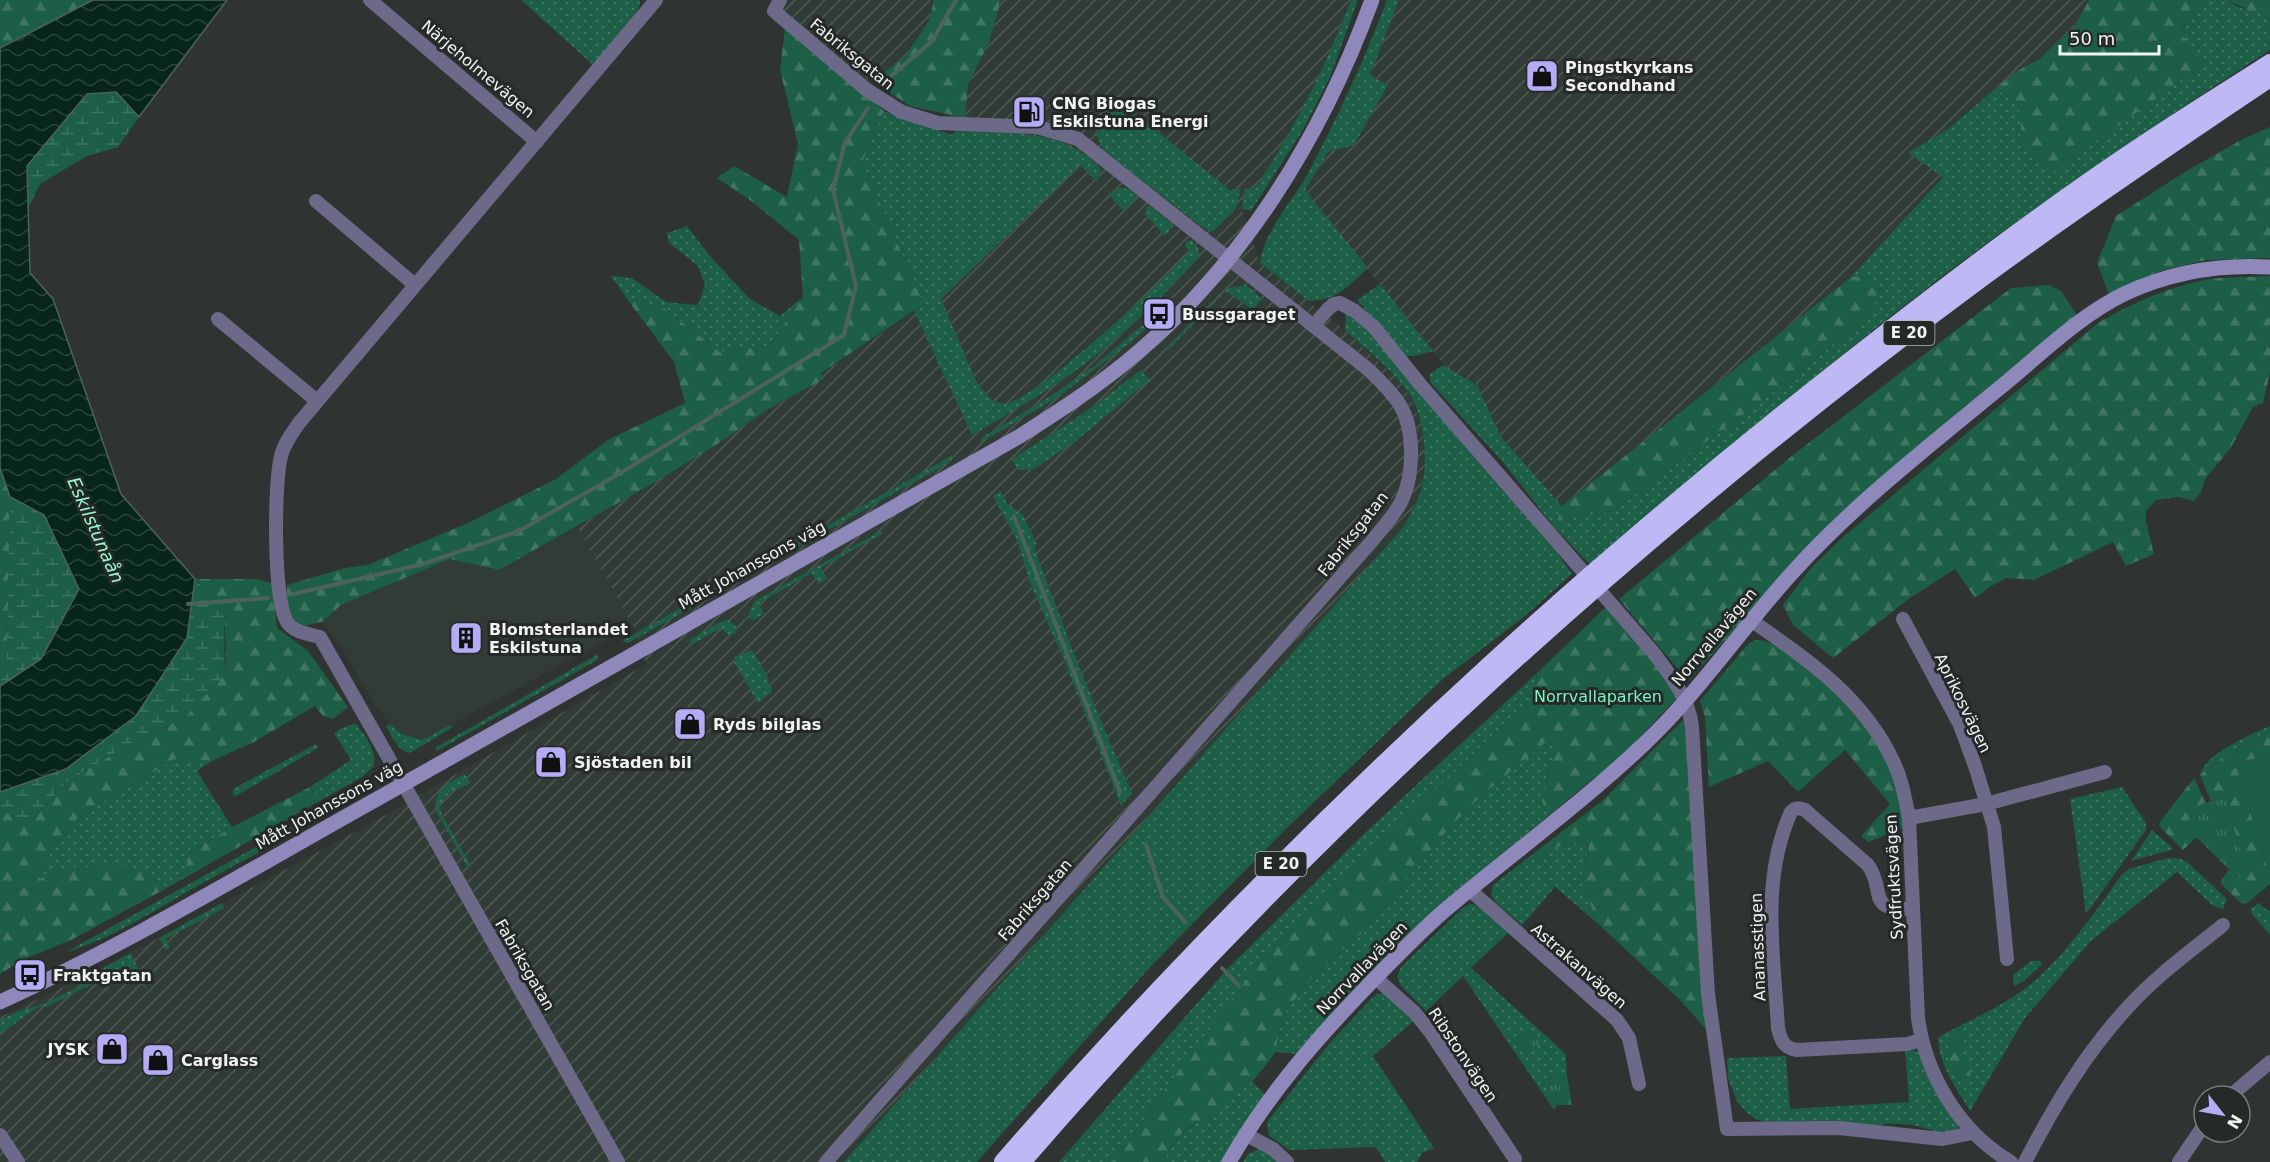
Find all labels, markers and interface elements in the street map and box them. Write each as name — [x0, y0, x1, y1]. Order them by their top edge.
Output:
street label: Fabriksgatan — [806, 14, 898, 94]
street label: Närjeholmevägen — [418, 16, 538, 122]
scale bar — [2060, 18, 2159, 56]
text: 50 m — [2069, 28, 2115, 49]
shop icon: Pingstkyrkans Secondhand — [1524, 58, 1560, 94]
place label: Pingstkyrkans Secondhand — [1565, 58, 1694, 95]
fuel station icon: CNG Biogas Eskilstuna Energi — [1011, 94, 1047, 130]
place label: CNG Biogas Eskilstuna Energi — [1052, 94, 1208, 131]
bus stop icon: Bussgaraget — [1141, 296, 1177, 332]
place label: Bussgaraget — [1182, 305, 1296, 324]
road number: E 20 — [1884, 321, 1934, 345]
water label: Eskilstunaån — [63, 474, 129, 586]
street label: Fabriksgatan — [1314, 488, 1392, 580]
street label: Mått Johanssons väg — [675, 517, 829, 613]
street label: Norrvallavägen — [1668, 584, 1760, 690]
building icon: Blomsterlandet Eskilstuna — [448, 620, 484, 656]
place label: Blomsterlandet Eskilstuna — [489, 620, 628, 657]
street label: Aprikosvägen — [1931, 650, 1995, 756]
park label: Norrvallaparken — [1534, 687, 1662, 706]
shop icon: Ryds bilglas — [672, 706, 708, 742]
place label: Ryds bilglas — [713, 715, 821, 734]
shop icon: Sjöstaden bil — [533, 744, 569, 780]
place label: Sjöstaden bil — [574, 753, 692, 772]
street label: Mått Johanssons väg — [252, 757, 406, 853]
street label: Sydfruktsvägen — [1881, 814, 1907, 940]
road number: E 20 — [1256, 852, 1306, 876]
street label: Fabriksgatan — [994, 855, 1076, 945]
street label: Ananasstigen — [1747, 893, 1769, 1001]
street label: Fabriksgatan — [491, 916, 559, 1014]
street label: Norrvallavägen — [1313, 918, 1411, 1018]
street label: Astrakanvägen — [1527, 919, 1631, 1013]
bus stop icon: Fraktgatan — [12, 957, 48, 993]
place label: Fraktgatan — [53, 966, 152, 985]
street label: Ribstonvägen — [1424, 1004, 1502, 1106]
shop icon: JYSK — [94, 1031, 130, 1067]
place label: JYSK — [47, 1040, 90, 1059]
shop icon: Carglass — [140, 1042, 176, 1078]
place label: Carglass — [181, 1051, 258, 1070]
north arrow — [2192, 1084, 2252, 1144]
text: N — [2223, 1111, 2246, 1132]

